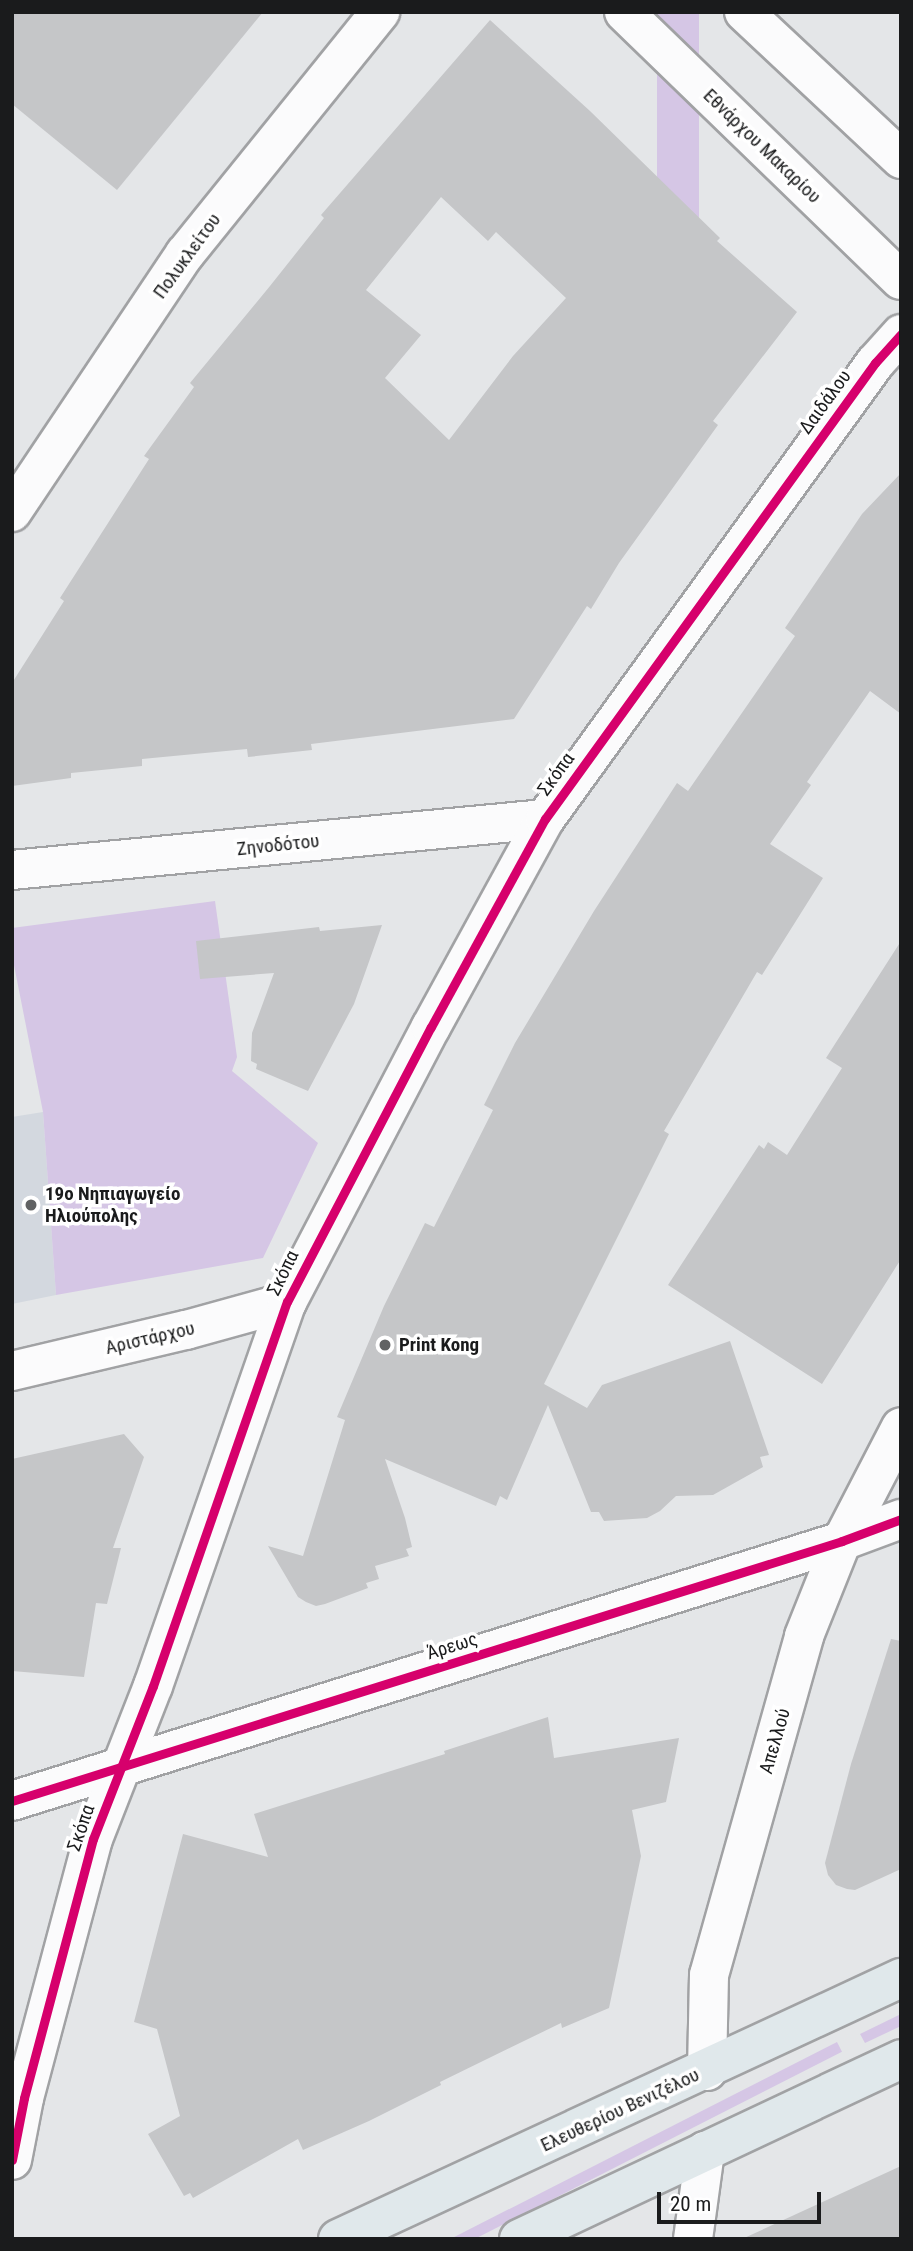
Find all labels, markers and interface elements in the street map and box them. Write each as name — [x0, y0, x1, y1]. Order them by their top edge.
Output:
street label: Εθνάρχου Μακαρίου — [699, 84, 825, 208]
street label: Πολυκλείτου — [148, 209, 226, 303]
street label: Δαιδάλου — [794, 366, 856, 438]
street label: Σκόπα — [533, 748, 579, 800]
street label: Ζηνοδότου — [236, 829, 320, 861]
place label: 19ο Νηπιαγωγείο Ηλιούπολης — [45, 1183, 180, 1227]
marker: 19ο Νηπιαγωγείο Ηλιούπολης — [23, 1197, 39, 1213]
street label: Σκόπα — [262, 1247, 304, 1299]
street label: Αριστάρχου — [103, 1317, 197, 1359]
place label: Print Kong — [399, 1334, 479, 1356]
marker: Print Kong — [377, 1337, 393, 1353]
street label: Άρεως — [424, 1628, 480, 1664]
street label: Απελλού — [755, 1706, 795, 1776]
street label: Σκόπα — [62, 1802, 100, 1854]
street label: Ελευθερίου Βενιζέλου — [537, 2063, 703, 2157]
scale bar — [661, 2178, 825, 2222]
text: 20 m — [670, 2192, 711, 2216]

